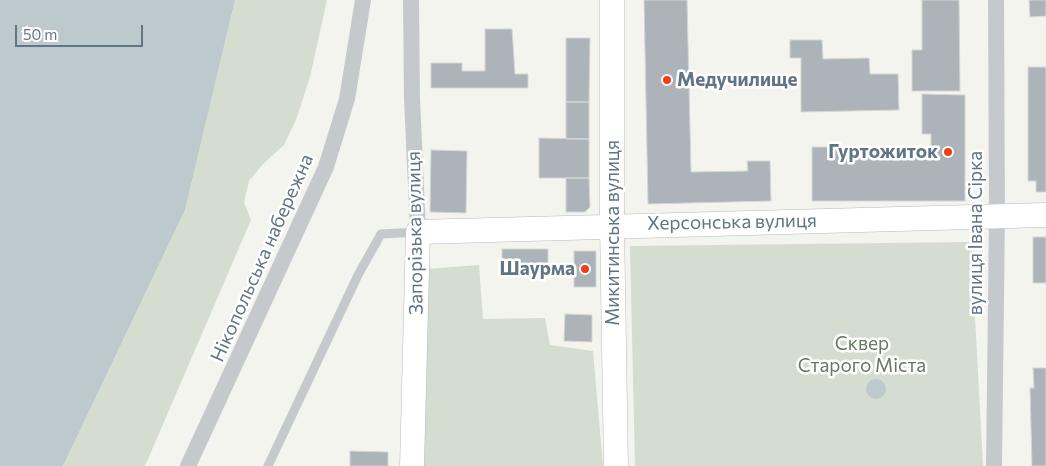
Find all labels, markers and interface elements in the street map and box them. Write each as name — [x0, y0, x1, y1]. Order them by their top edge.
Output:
scale bar — [18, 15, 145, 47]
text: 50 m — [23, 25, 57, 43]
place label: Медучилище — [677, 69, 798, 91]
marker: Медучилище — [661, 74, 673, 86]
street label: Микитинська вулиця — [602, 140, 624, 326]
place label: Гуртожиток — [828, 141, 938, 163]
marker: Гуртожиток — [942, 146, 954, 158]
street label: Нікопольська набережна — [206, 151, 318, 365]
street label: Запорізька вулиця — [402, 151, 428, 315]
street label: вулиця Івана Сірка — [965, 151, 987, 315]
street label: Херсонська вулиця — [647, 209, 817, 235]
place label: Шаурма — [500, 258, 575, 280]
marker: Шаурма — [579, 263, 591, 275]
park label: Сквер Старого Міста — [798, 333, 926, 377]

